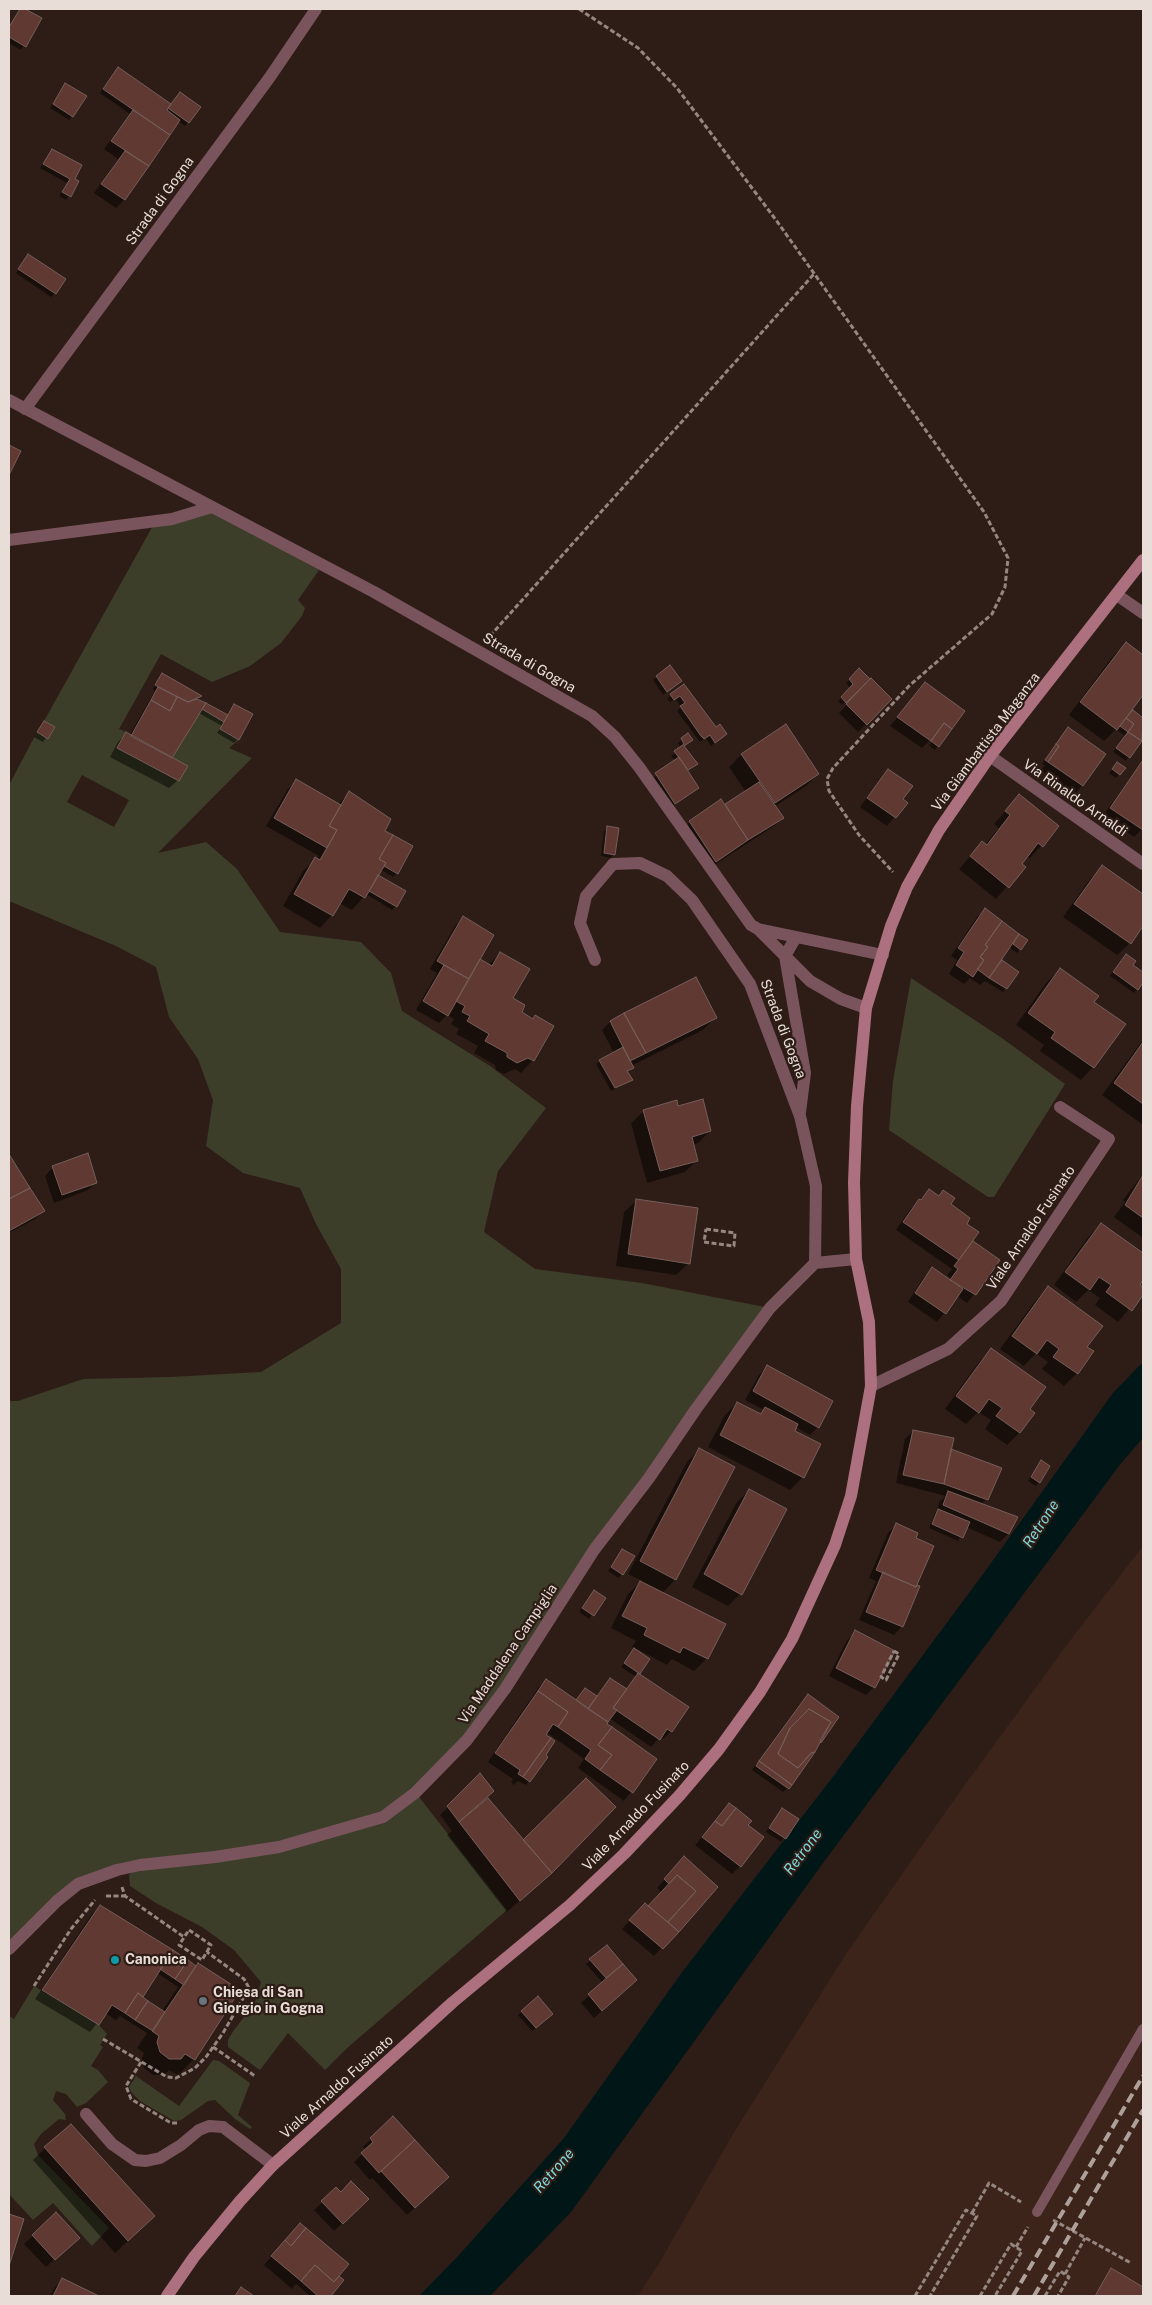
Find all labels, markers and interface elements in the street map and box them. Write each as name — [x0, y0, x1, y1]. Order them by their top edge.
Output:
street label: Strada di Gogna — [122, 154, 198, 248]
street label: Strada di Gogna — [479, 629, 579, 697]
street label: Via Giambattista Maganza — [928, 669, 1044, 815]
street label: Via Rinaldo Arnaldi — [1020, 756, 1130, 840]
street label: Strada di Gogna — [756, 977, 810, 1081]
street label: Viale Arnaldo Fusinato — [983, 1163, 1079, 1293]
water label: Retrone — [1019, 1497, 1063, 1551]
street label: Via Maddalena Campiglia — [455, 1581, 561, 1727]
street label: Viale Arnaldo Fusinato — [579, 1758, 693, 1874]
water label: Retrone — [780, 1825, 826, 1879]
place label: Canonica — [125, 1952, 187, 1968]
marker: Canonica — [109, 1954, 121, 1966]
place label: Chiesa di San Giorgio in Gogna — [213, 1985, 324, 2018]
marker: Chiesa di San Giorgio in Gogna — [197, 1995, 209, 2007]
street label: Viale Arnaldo Fusinato — [277, 2032, 397, 2142]
water label: Retrone — [530, 2145, 578, 2197]

